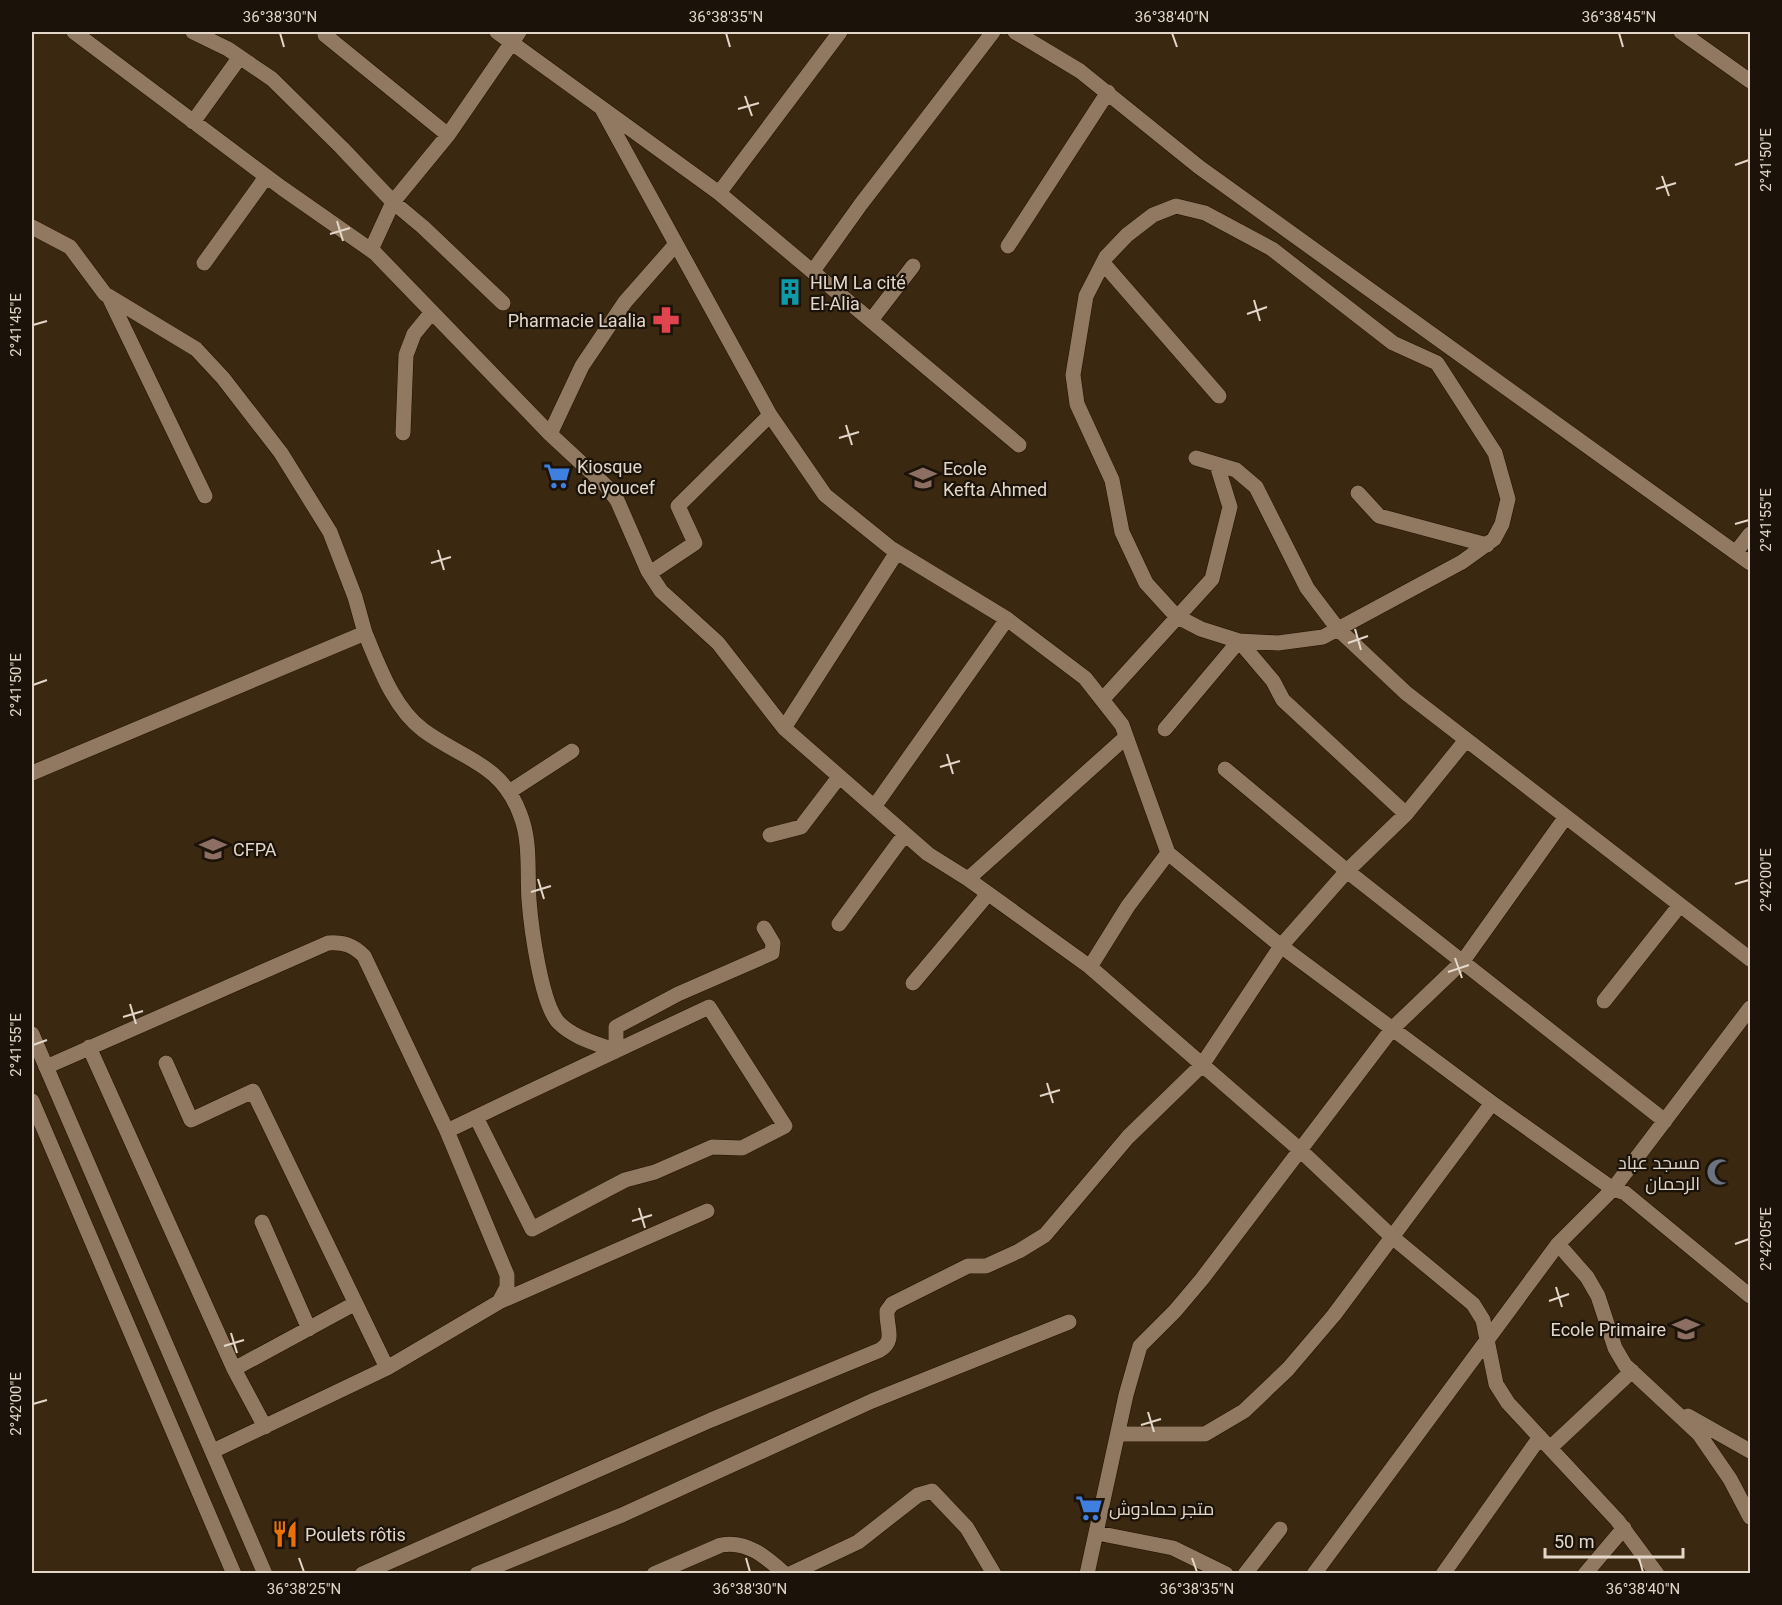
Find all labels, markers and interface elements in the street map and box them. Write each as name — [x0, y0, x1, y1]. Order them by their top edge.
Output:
text: 36°38'30"N — [243, 8, 317, 26]
text: 36°38'35"N — [689, 8, 763, 26]
text: 36°38'40"N — [1135, 8, 1209, 26]
text: 36°38'45"N — [1582, 8, 1656, 26]
text: 2°41'50"E — [1757, 128, 1775, 192]
place label: HLM La cité El-Alia — [810, 272, 906, 314]
building icon: HLM La cité El-Alia — [775, 277, 805, 307]
text: 2°41'45"E — [7, 293, 25, 357]
pharmacy icon: Pharmacie Laalia — [651, 305, 681, 335]
place label: Pharmacie Laalia — [508, 310, 646, 331]
place label: Kiosque de youcef — [577, 456, 656, 498]
place label: Ecole Kefta Ahmed — [943, 458, 1047, 500]
supermarket icon: Kiosque de youcef — [542, 461, 572, 491]
school or university icon: Ecole Kefta Ahmed — [908, 463, 938, 493]
text: 2°41'55"E — [1757, 488, 1775, 552]
text: 2°41'50"E — [7, 653, 25, 717]
school or university icon: CFPA — [198, 834, 228, 864]
place label: CFPA — [233, 839, 277, 860]
text: 2°42'00"E — [1757, 848, 1775, 912]
text: 2°41'55"E — [7, 1013, 25, 1077]
place label: مسجد عباد الرحمان — [1618, 1152, 1700, 1195]
mosque icon: مسجد عباد الرحمان — [1705, 1157, 1735, 1187]
text: 2°42'05"E — [1757, 1207, 1775, 1271]
school or university icon: Ecole Primaire — [1671, 1314, 1701, 1344]
place label: Ecole Primaire — [1551, 1319, 1666, 1340]
text: 2°42'00"E — [7, 1372, 25, 1436]
supermarket icon: متجر حمادوش — [1074, 1493, 1104, 1523]
place label: متجر حمادوش — [1109, 1498, 1214, 1520]
restaurant icon: Poulets rôtis — [270, 1519, 300, 1549]
scale bar — [1545, 1521, 1683, 1559]
place label: Poulets rôtis — [305, 1524, 406, 1545]
text: 50 m — [1554, 1531, 1594, 1552]
text: 36°38'25"N — [267, 1580, 341, 1598]
text: 36°38'30"N — [713, 1580, 787, 1598]
text: 36°38'35"N — [1160, 1580, 1234, 1598]
text: 36°38'40"N — [1606, 1580, 1680, 1598]

